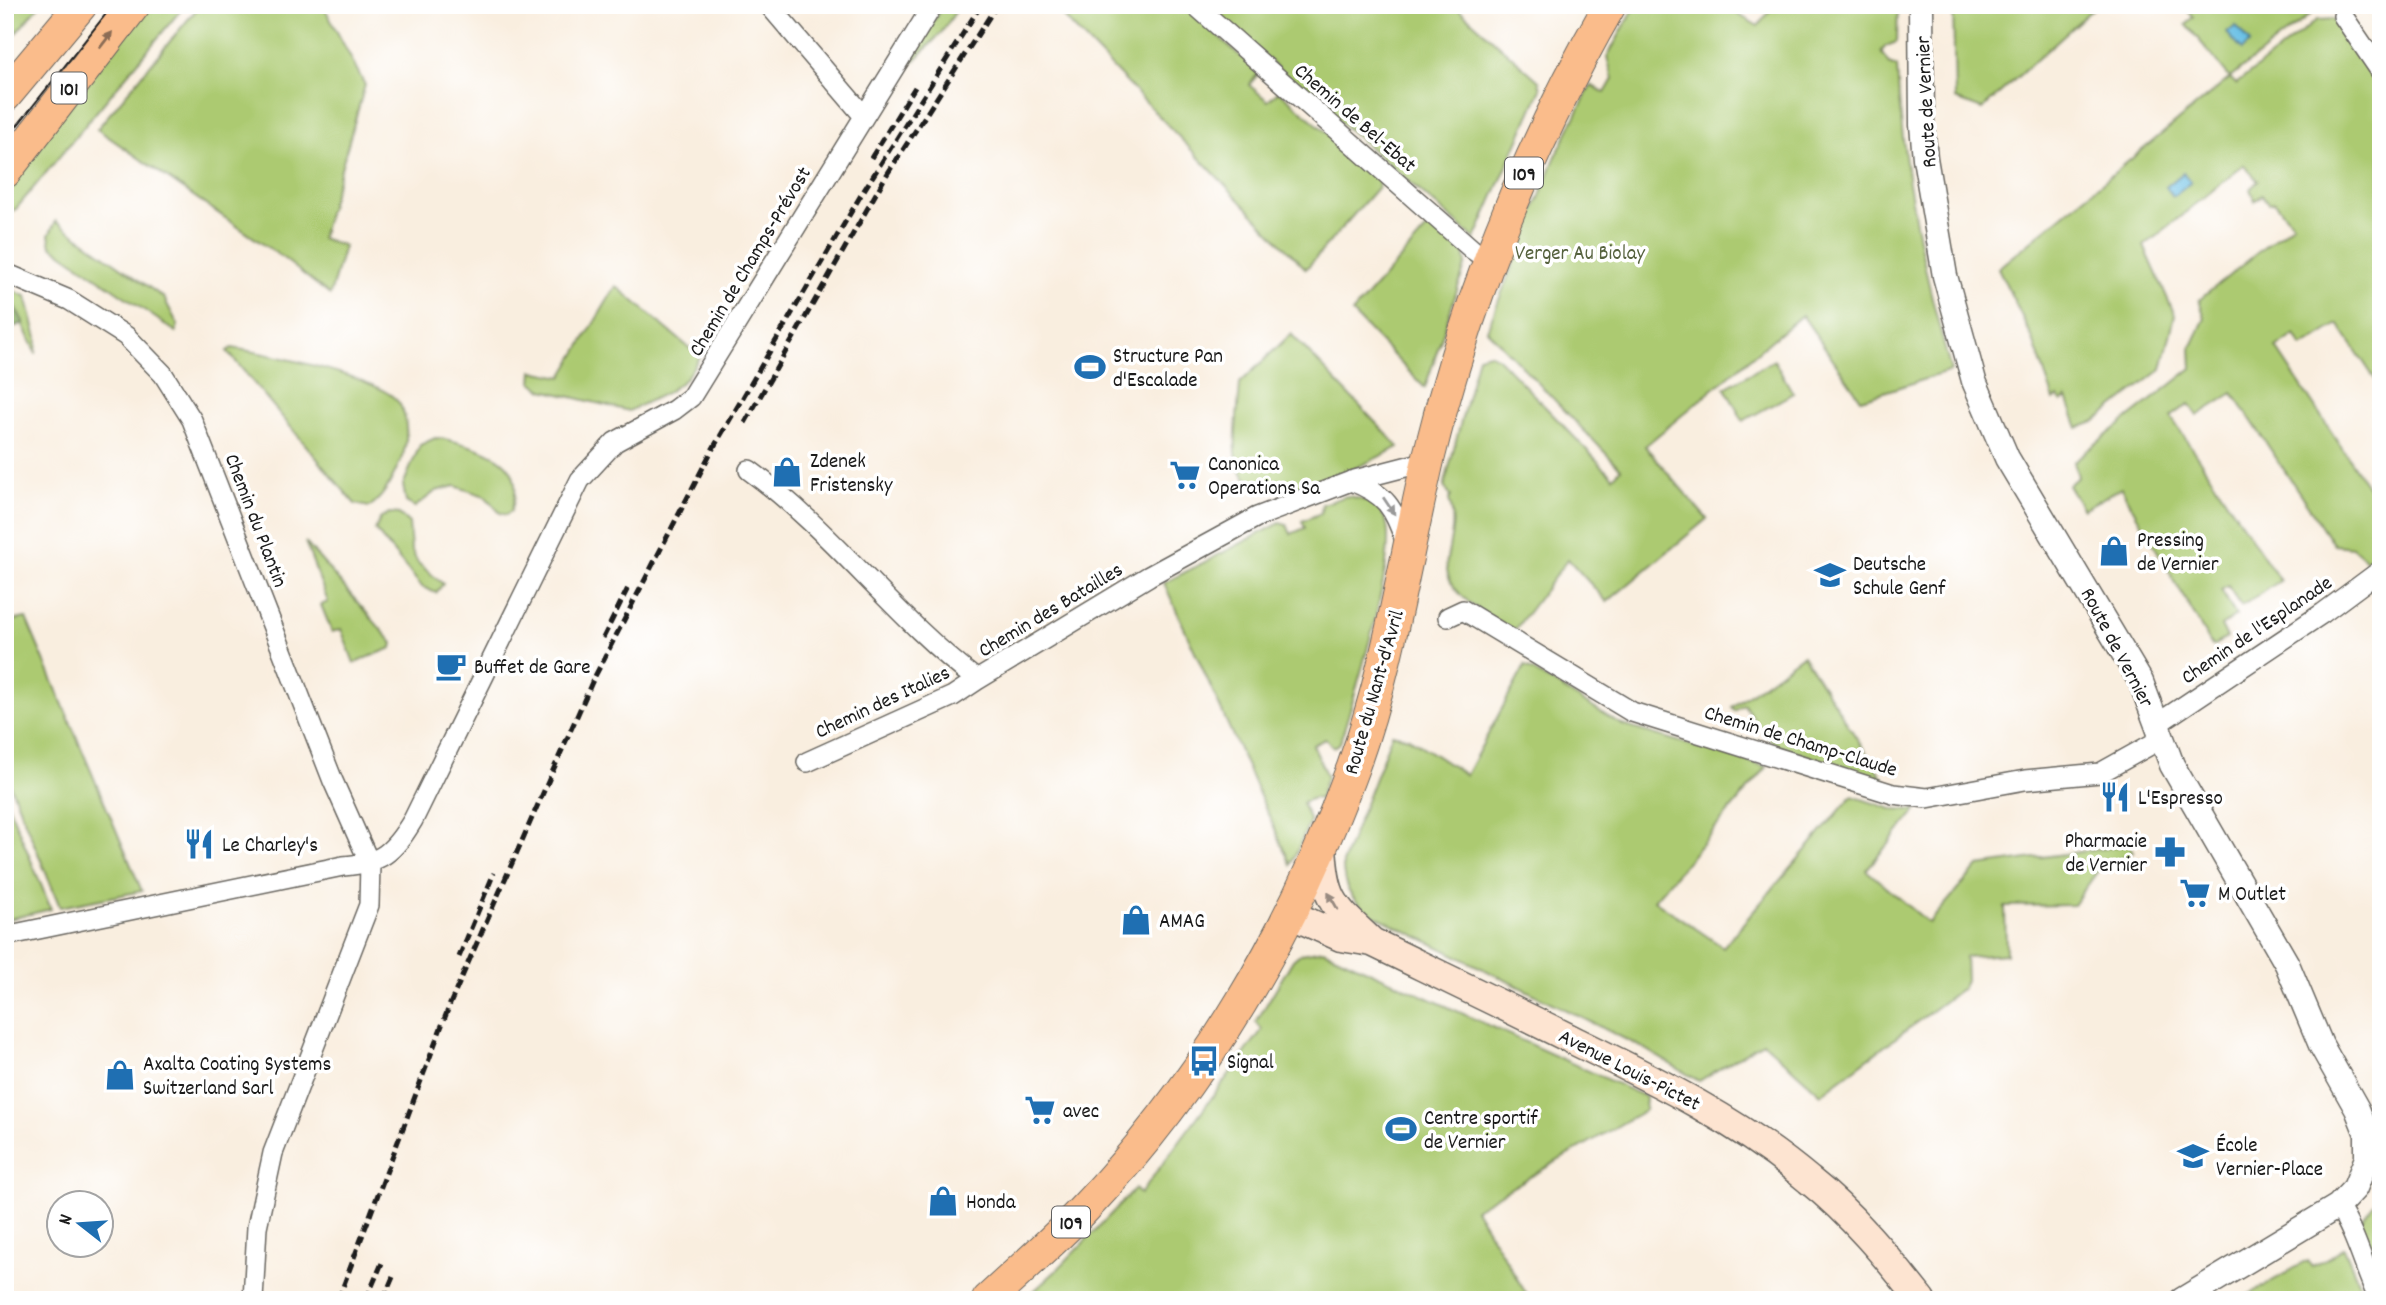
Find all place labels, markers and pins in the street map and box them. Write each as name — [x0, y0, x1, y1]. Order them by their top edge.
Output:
place label: Structure Pan d'Escalade — [1113, 343, 1223, 397]
sports icon: Structure Pan d'Escalade — [1073, 350, 1107, 384]
place label: Zdenek Fristensky — [810, 448, 893, 502]
place label: Canonica Operations Sa — [1208, 451, 1321, 505]
shop icon: Zdenek Fristensky — [770, 455, 804, 489]
supermarket icon: Canonica Operations Sa — [1168, 458, 1202, 492]
place label: Pressing de Vernier — [2137, 527, 2219, 581]
shop icon: Pressing de Vernier — [2097, 534, 2131, 568]
place label: Deutsche Schule Genf — [1853, 551, 1946, 605]
school or university icon: Deutsche Schule Genf — [1813, 558, 1847, 592]
cafe icon: Buffet de Gare — [434, 649, 468, 683]
place label: Buffet de Gare — [474, 654, 590, 684]
restaurant icon: L'Espresso — [2098, 780, 2132, 814]
place label: L'Espresso — [2138, 785, 2223, 815]
restaurant icon: Le Charley's — [182, 827, 216, 861]
place label: Pharmacie de Vernier — [2064, 828, 2147, 882]
place label: Le Charley's — [222, 832, 318, 862]
pharmacy icon: Pharmacie de Vernier — [2153, 835, 2187, 869]
supermarket icon: M Outlet — [2178, 876, 2212, 910]
place label: M Outlet — [2218, 881, 2286, 911]
shop icon: AMAG — [1119, 903, 1153, 937]
place label: AMAG — [1159, 908, 1205, 938]
bus stop icon: Signal — [1187, 1044, 1221, 1078]
place label: Signal — [1227, 1049, 1274, 1079]
place label: Axalta Coating Systems Switzerland Sarl — [143, 1051, 331, 1105]
shop icon: Axalta Coating Systems Switzerland Sarl — [103, 1058, 137, 1092]
supermarket icon: avec — [1023, 1093, 1057, 1127]
place label: avec — [1063, 1098, 1099, 1128]
place label: Centre sportif de Vernier — [1424, 1105, 1538, 1159]
sports icon: Centre sportif de Vernier — [1384, 1112, 1418, 1146]
place label: École Vernier-Place — [2216, 1132, 2323, 1186]
school or university icon: École Vernier-Place — [2176, 1139, 2210, 1173]
shop icon: Honda — [926, 1184, 960, 1218]
place label: Honda — [966, 1189, 1017, 1219]

